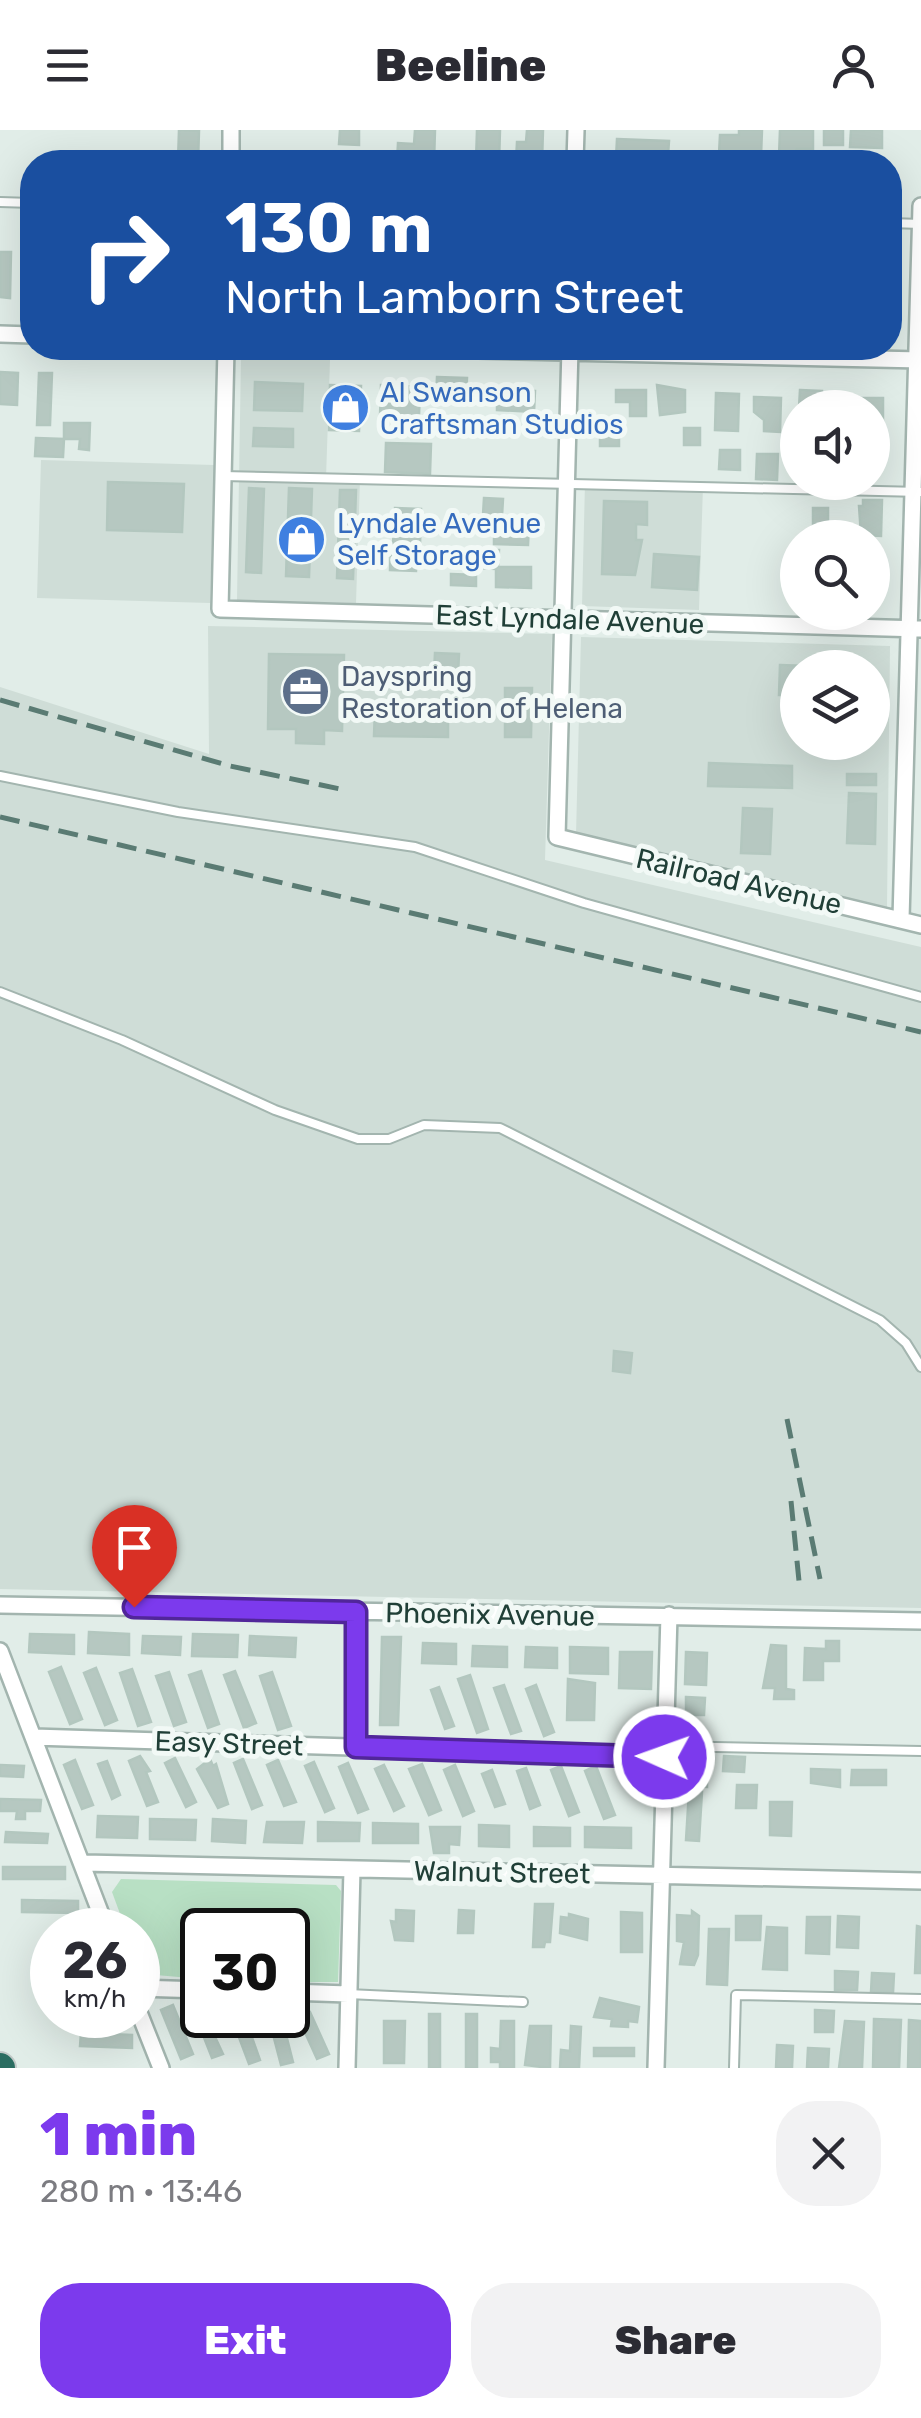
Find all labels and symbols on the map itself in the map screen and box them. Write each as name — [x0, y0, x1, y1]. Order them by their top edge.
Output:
place label: Al Swanson Craftsman Studios — [380, 376, 624, 441]
shop icon: Al Swanson Craftsman Studios — [319, 382, 371, 434]
place label: Lyndale Avenue Self Storage — [337, 507, 541, 572]
shop icon: Lyndale Avenue Self Storage — [276, 513, 328, 565]
street label: East Lyndale Avenue — [435, 598, 705, 641]
place label: Dayspring Restoration of Helena — [341, 660, 623, 725]
office icon: Dayspring Restoration of Helena — [280, 666, 332, 718]
street label: Railroad Avenue — [633, 842, 845, 921]
pin — [92, 1505, 177, 1608]
street label: Phoenix Avenue — [385, 1596, 595, 1633]
position arrow — [612, 1705, 716, 1809]
street label: Easy Street — [154, 1724, 304, 1763]
street label: Walnut Street — [413, 1854, 591, 1891]
speed limit sign: 30 — [180, 1908, 310, 2038]

